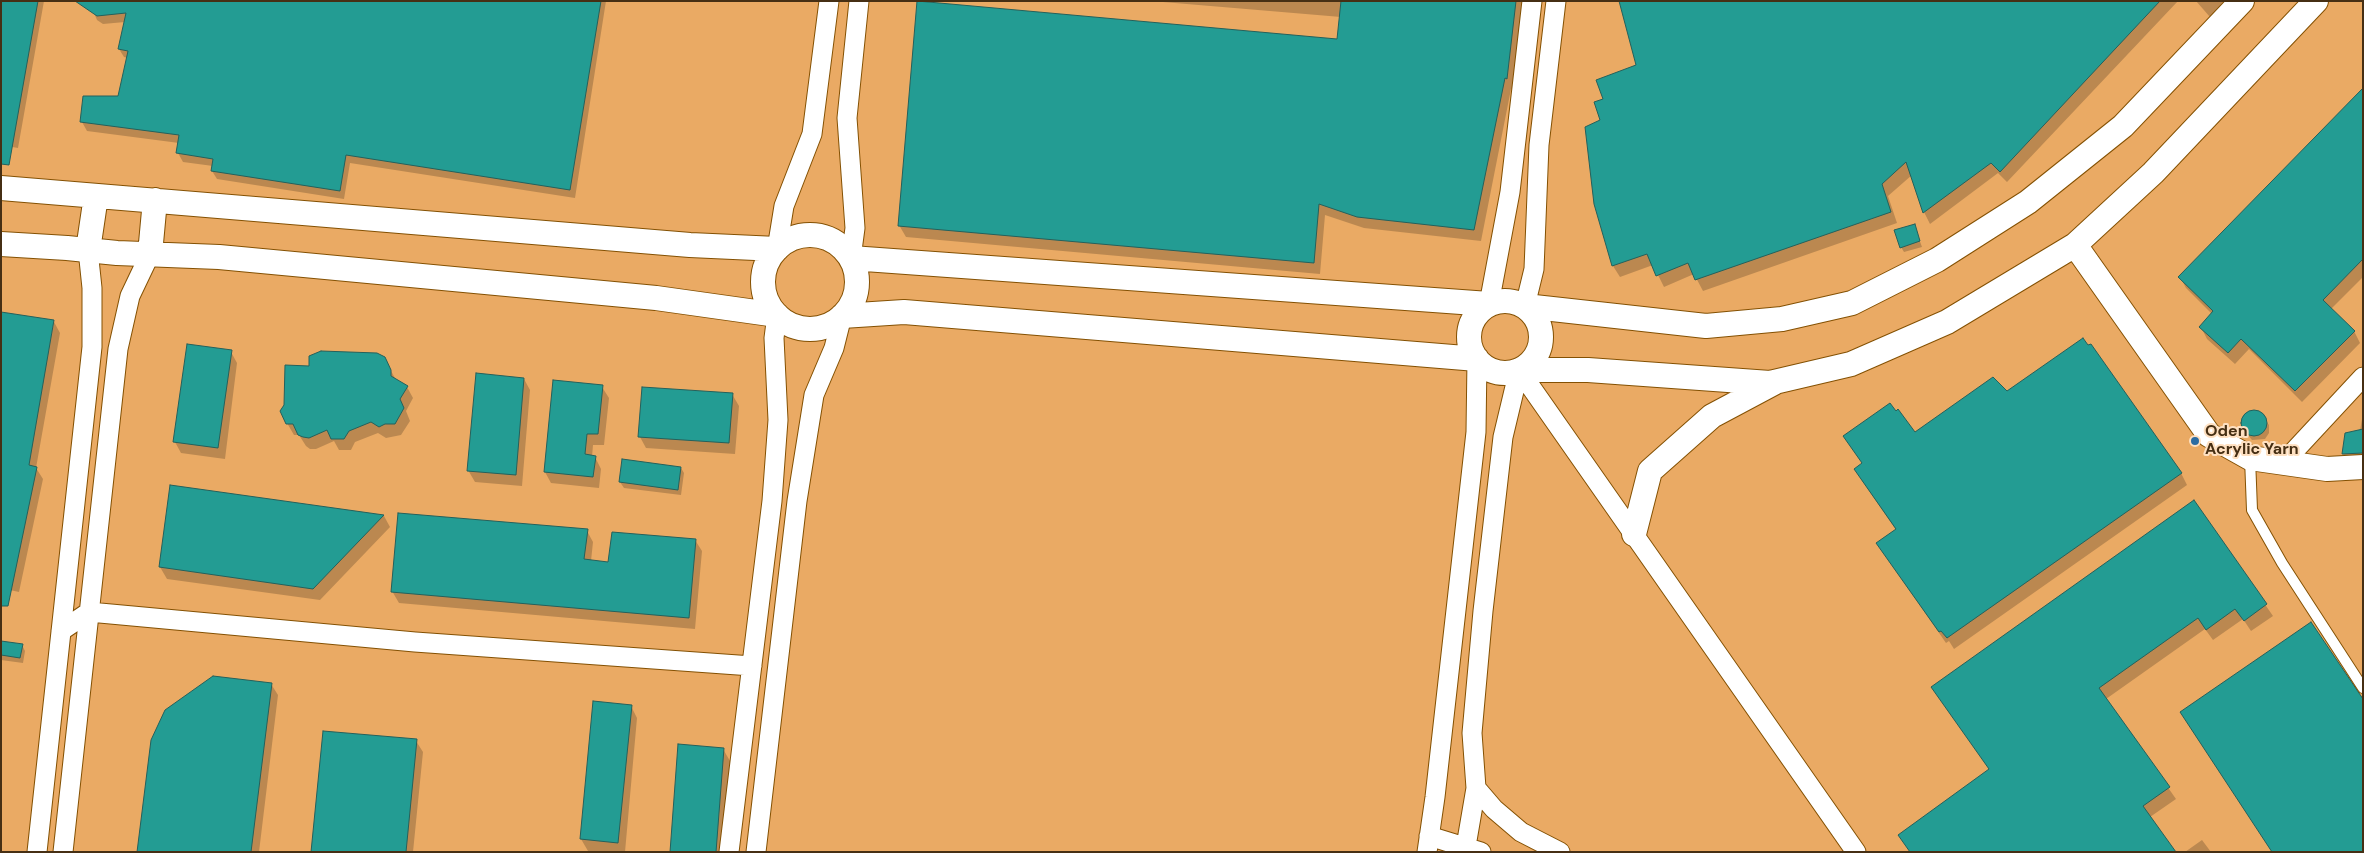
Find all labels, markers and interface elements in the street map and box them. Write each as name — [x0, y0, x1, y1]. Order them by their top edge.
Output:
place label: Oden Acrylic Yarn — [2205, 422, 2299, 460]
marker: Oden Acrylic Yarn — [2189, 435, 2201, 447]

